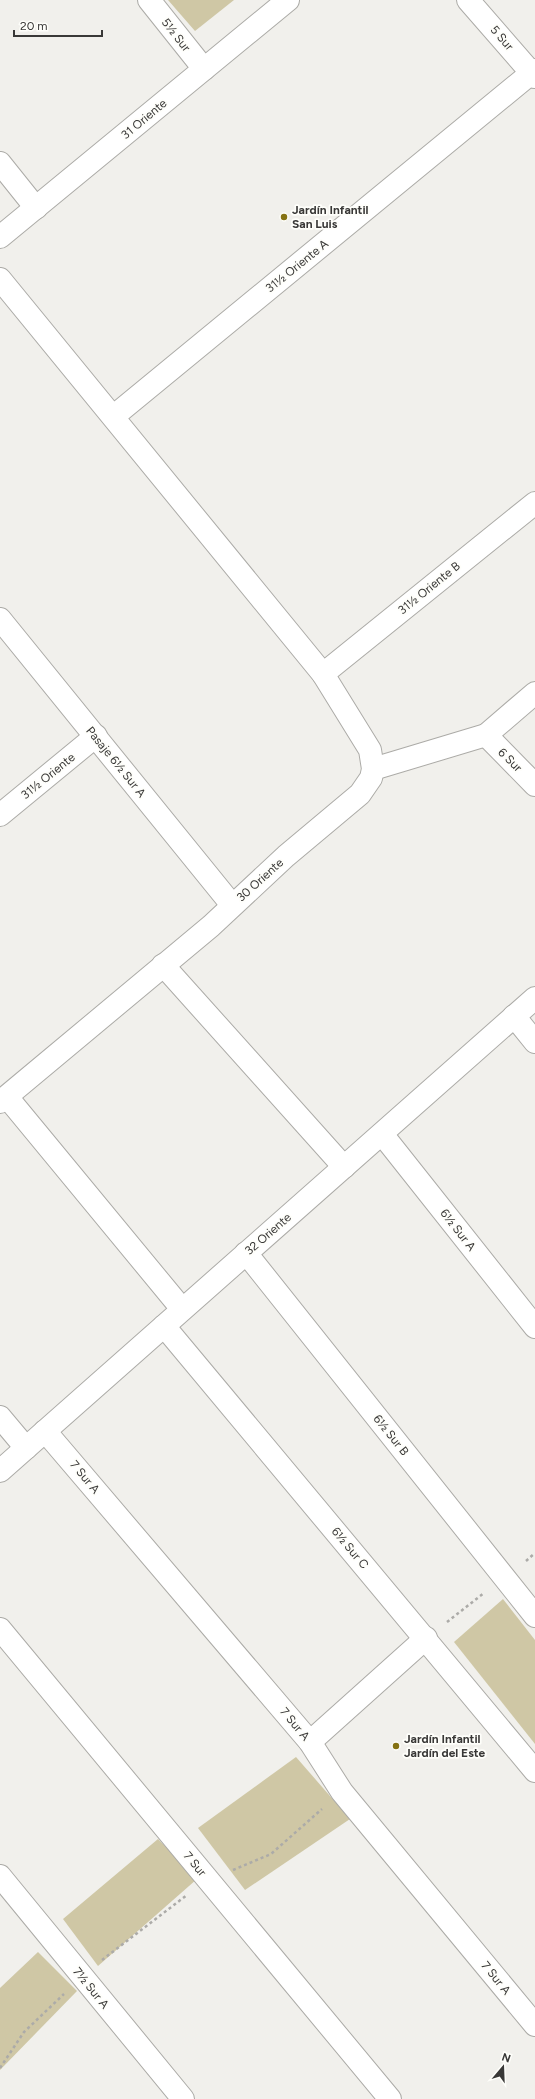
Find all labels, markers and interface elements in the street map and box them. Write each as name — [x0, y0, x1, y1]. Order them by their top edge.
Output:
scale bar — [14, 12, 102, 38]
street label: 5½ Sur — [159, 16, 193, 54]
text: 20 m — [20, 19, 48, 33]
street label: 5 Sur — [488, 23, 516, 53]
street label: 31 Oriente — [118, 96, 170, 142]
place label: Jardín Infantil San Luis — [292, 203, 369, 231]
marker: Jardín Infantil San Luis — [279, 212, 289, 222]
street label: 31½ Oriente A — [263, 237, 331, 295]
street label: 31½ Oriente B — [395, 559, 463, 617]
street label: Pasaje 6½ Sur A — [83, 724, 149, 800]
street label: 6 Sur — [495, 745, 525, 775]
street label: 31½ Oriente — [18, 750, 78, 802]
street label: 30 Oriente — [234, 855, 286, 904]
street label: 6½ Sur A — [437, 1206, 479, 1254]
street label: 32 Oriente — [242, 1210, 294, 1258]
street label: 6½ Sur B — [370, 1412, 412, 1458]
street label: 7 Sur A — [67, 1458, 103, 1496]
street label: 6½ Sur C — [329, 1524, 372, 1572]
street label: 7 Sur A — [277, 1705, 313, 1743]
place label: Jardín Infantil Jardín del Este — [404, 1732, 485, 1760]
marker: Jardín Infantil Jardín del Este — [391, 1741, 401, 1751]
street label: 7 Sur — [181, 1849, 209, 1879]
street label: 7 Sur A — [478, 1959, 514, 1997]
street label: 7½ Sur A — [70, 1965, 112, 2011]
north arrow — [483, 2047, 523, 2087]
text: N — [500, 2050, 512, 2066]

